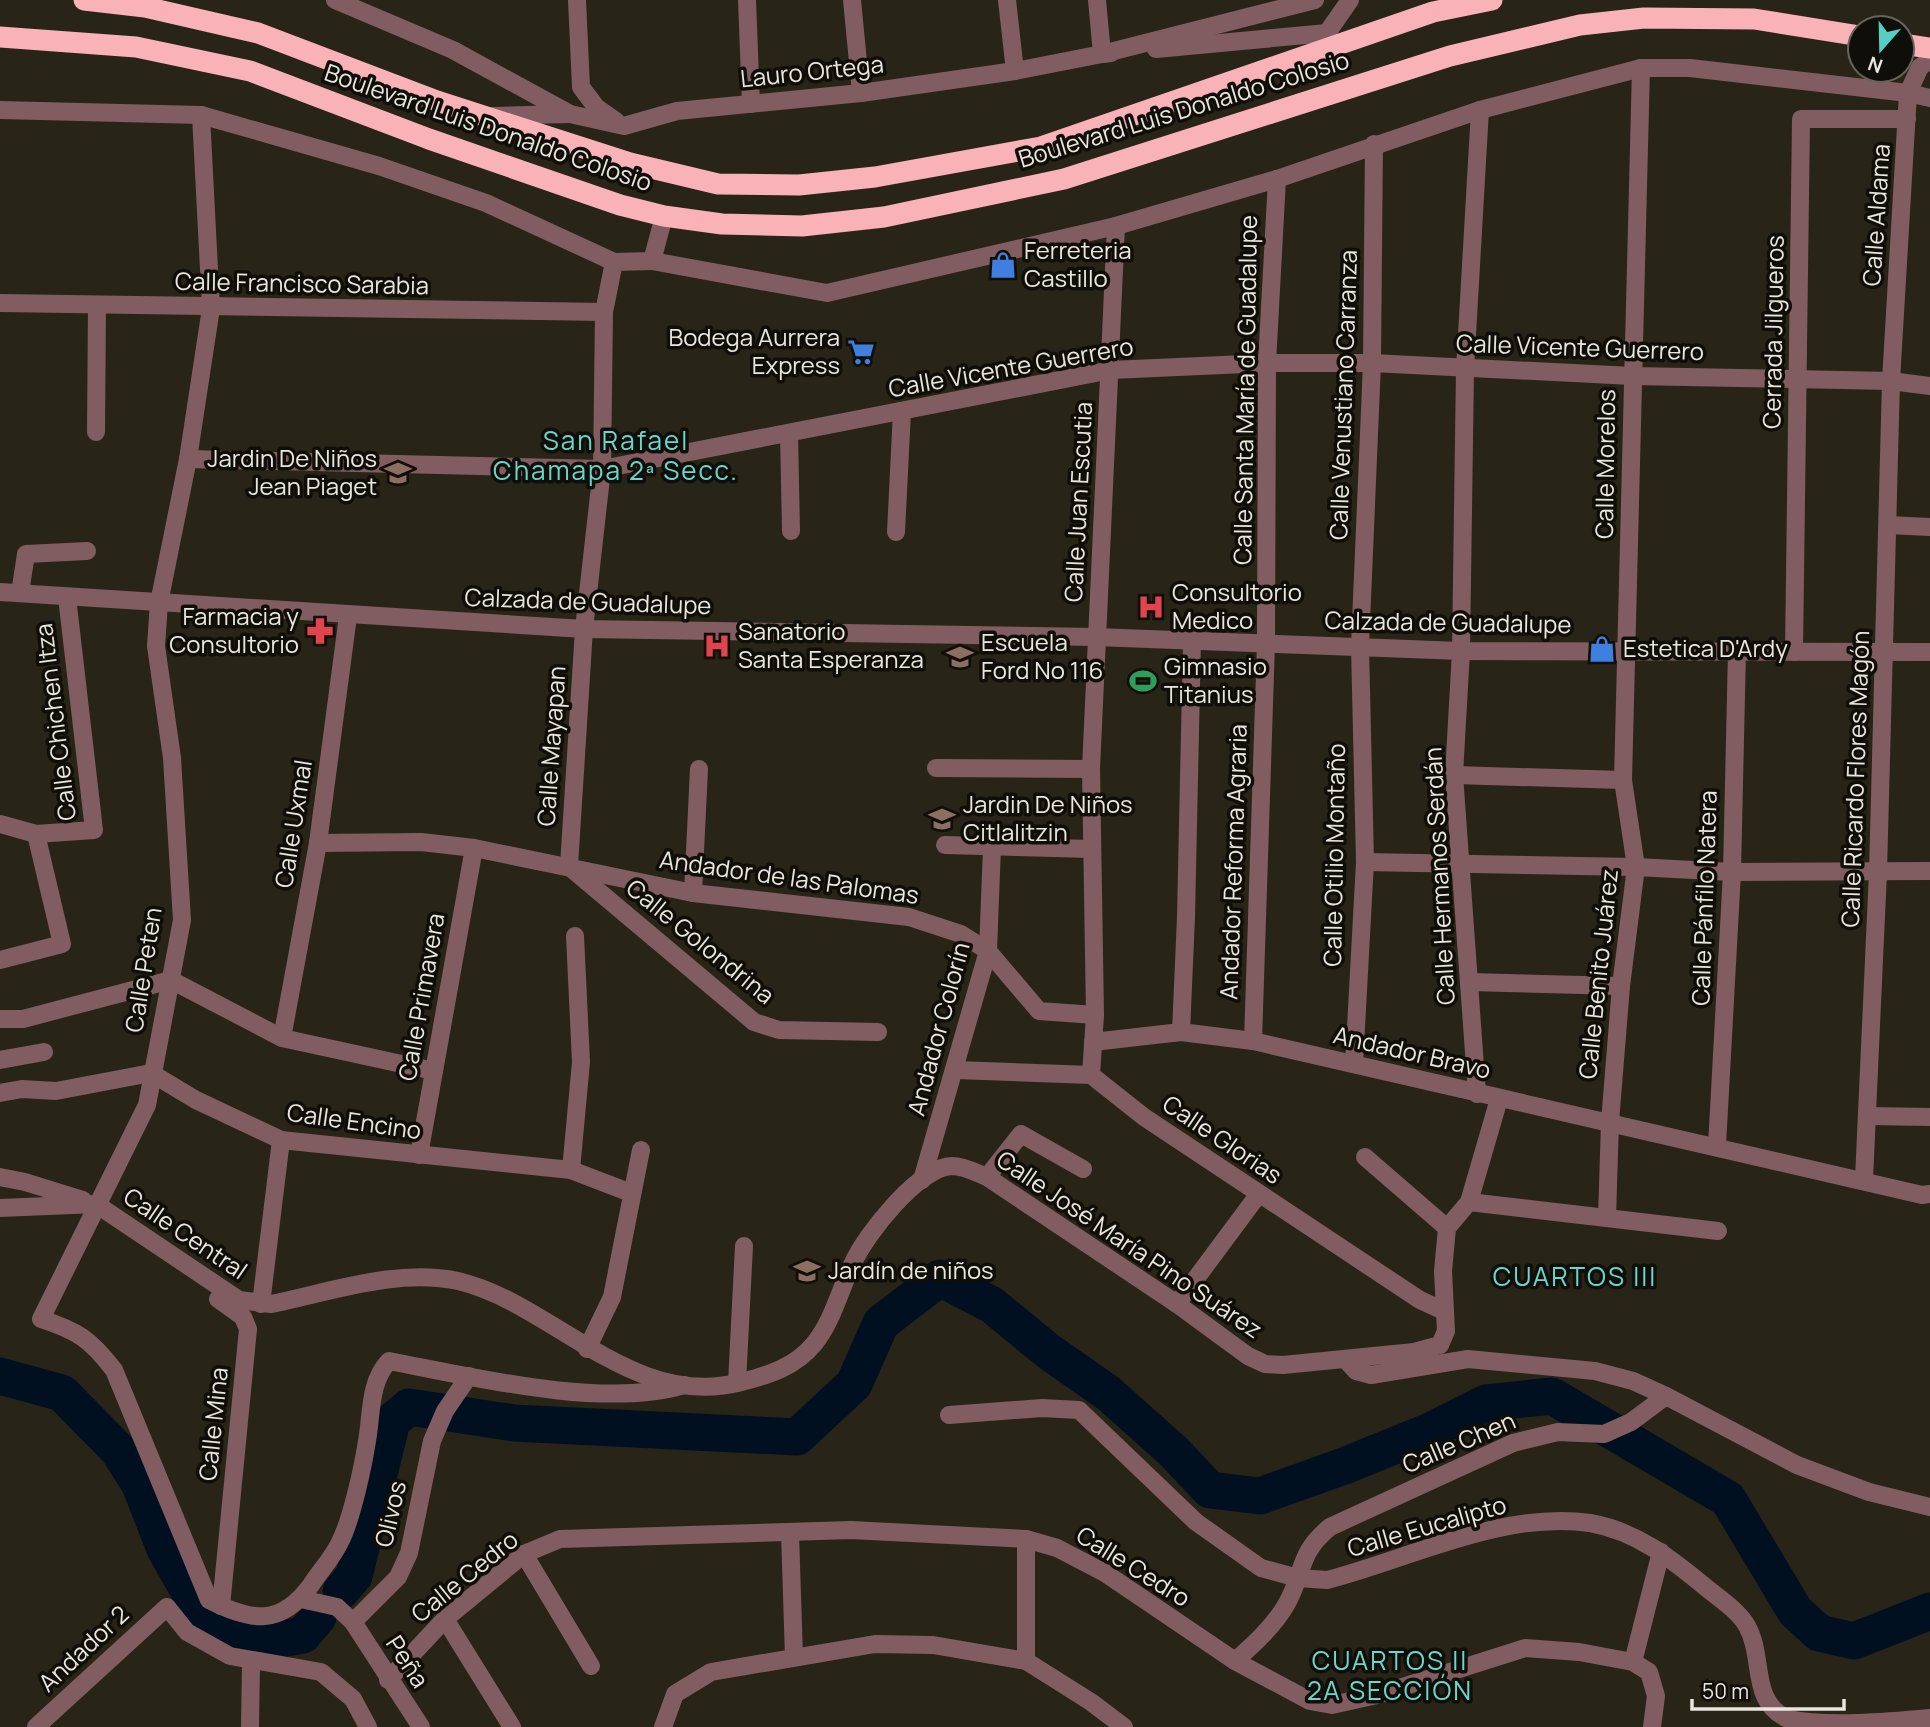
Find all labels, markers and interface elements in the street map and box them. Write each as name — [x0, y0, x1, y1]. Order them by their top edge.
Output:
north arrow — [1846, 14, 1916, 84]
street label: Boulevard Luis Donaldo Colosio — [1014, 42, 1353, 175]
street label: Lauro Ortega — [739, 47, 885, 94]
text: N — [1864, 50, 1886, 80]
street label: Boulevard Luis Donaldo Colosio — [320, 55, 657, 198]
street label: Calle Aldama — [1854, 143, 1897, 287]
street label: Calle Santa María de Guadalupe — [1225, 215, 1264, 565]
place label: Ferreteria Castillo — [1024, 233, 1132, 294]
street label: Cerrada Jilgueros — [1754, 235, 1791, 429]
street label: Calle Venustiano Carranza — [1321, 249, 1364, 541]
shop icon: Ferreteria Castillo — [988, 250, 1018, 280]
street label: Calle Francisco Sarabia — [175, 264, 429, 301]
place label: Bodega Aurrera Express — [668, 320, 840, 381]
street label: Calle Vicente Guerrero — [1456, 326, 1704, 367]
street label: Calle Vicente Guerrero — [886, 329, 1136, 404]
supermarket icon: Bodega Aurrera Express — [846, 337, 876, 367]
street label: Calle Morelos — [1587, 389, 1622, 539]
street label: Calle Juan Escutia — [1056, 401, 1099, 603]
district label: San Rafael Chamapa 2ª Secc. — [493, 422, 739, 488]
place label: Jardin De Niños Jean Piaget — [207, 441, 377, 502]
school or university icon: Jardin De Niños Jean Piaget — [383, 458, 413, 488]
place label: Consultorio Medico — [1172, 575, 1302, 636]
street label: Calzada de Guadalupe — [464, 580, 712, 621]
hospital icon: Consultorio Medico — [1136, 592, 1166, 622]
place label: Farmacia y Consultorio — [169, 599, 299, 660]
street label: Calzada de Guadalupe — [1324, 603, 1572, 640]
place label: Sanatorio Santa Esperanza — [738, 614, 924, 675]
pharmacy icon: Farmacia y Consultorio — [305, 616, 335, 646]
street label: Calle Chichen Itza — [26, 622, 83, 823]
place label: Escuela Ford No 116 — [981, 625, 1103, 686]
street label: Calle Ricardo Flores Magón — [1833, 630, 1876, 928]
hospital icon: Sanatorio Santa Esperanza — [702, 631, 732, 661]
place label: Estetica D'Ardy — [1623, 631, 1788, 664]
shop icon: Estetica D'Ardy — [1587, 634, 1617, 664]
school or university icon: Escuela Ford No 116 — [945, 642, 975, 672]
place label: Gimnasio Titanius — [1164, 649, 1267, 710]
street label: Calle Mayapan — [528, 665, 573, 827]
sports icon: Gimnasio Titanius — [1128, 666, 1158, 696]
street label: Andador Reforma Agraria — [1211, 724, 1254, 1000]
street label: Calle Otilio Montaño — [1315, 743, 1352, 967]
street label: Calle Hermanos Serdán — [1415, 746, 1462, 1006]
street label: Calle Uxmal — [266, 757, 319, 890]
place label: Jardin De Niños Citlalitzin — [963, 787, 1133, 848]
street label: Calle Pánfilo Natera — [1683, 790, 1724, 1006]
school or university icon: Jardin De Niños Citlalitzin — [927, 804, 957, 834]
street label: Andador de las Palomas — [657, 842, 921, 911]
street label: Calle Benito Juárez — [1570, 867, 1625, 1080]
street label: Calle Golondrina — [620, 871, 782, 1011]
street label: Calle Peten — [116, 905, 169, 1035]
street label: Calle Primavera — [390, 910, 452, 1083]
street label: Andador Colorín — [899, 938, 977, 1119]
street label: Andador Bravo — [1330, 1017, 1494, 1086]
street label: Calle Glorias — [1157, 1087, 1289, 1191]
street label: Calle Encino — [285, 1095, 424, 1146]
street label: Calle José María Pino Suárez — [991, 1142, 1269, 1345]
street label: Calle Central — [118, 1179, 254, 1286]
place label: Jardín de niños — [828, 1253, 994, 1286]
school or university icon: Jardín de niños — [792, 1256, 822, 1286]
district label: CUARTOS III — [1493, 1258, 1657, 1294]
street label: Calle Mina — [190, 1365, 235, 1482]
street label: Calle Chen — [1397, 1403, 1520, 1480]
street label: Olivos — [366, 1477, 413, 1550]
street label: Calle Eucalipto — [1343, 1487, 1510, 1564]
street label: Calle Cedro — [1071, 1518, 1197, 1614]
street label: Calle Cedro — [404, 1523, 524, 1629]
street label: Andador 2 — [31, 1597, 135, 1698]
street label: Peña — [379, 1629, 437, 1694]
district label: CUARTOS II 2A SECCIÓN — [1307, 1642, 1473, 1708]
scale bar — [1692, 1668, 1844, 1712]
text: 50 m — [1702, 1677, 1749, 1705]

